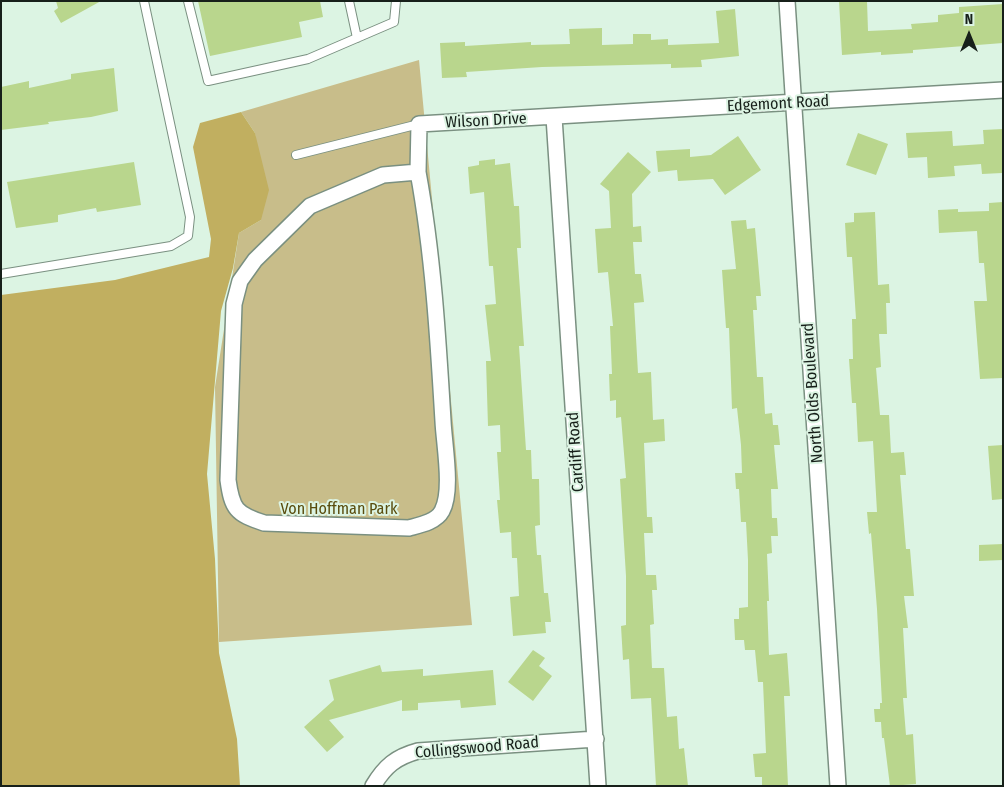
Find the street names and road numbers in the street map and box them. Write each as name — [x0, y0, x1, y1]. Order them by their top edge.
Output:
street label: Edgemont Road — [726, 92, 830, 116]
street label: Wilson Drive — [445, 109, 527, 133]
street label: North Olds Boulevard — [799, 322, 827, 464]
street label: Cardiff Road — [564, 411, 588, 493]
street label: Collingswood Road — [414, 733, 540, 763]

